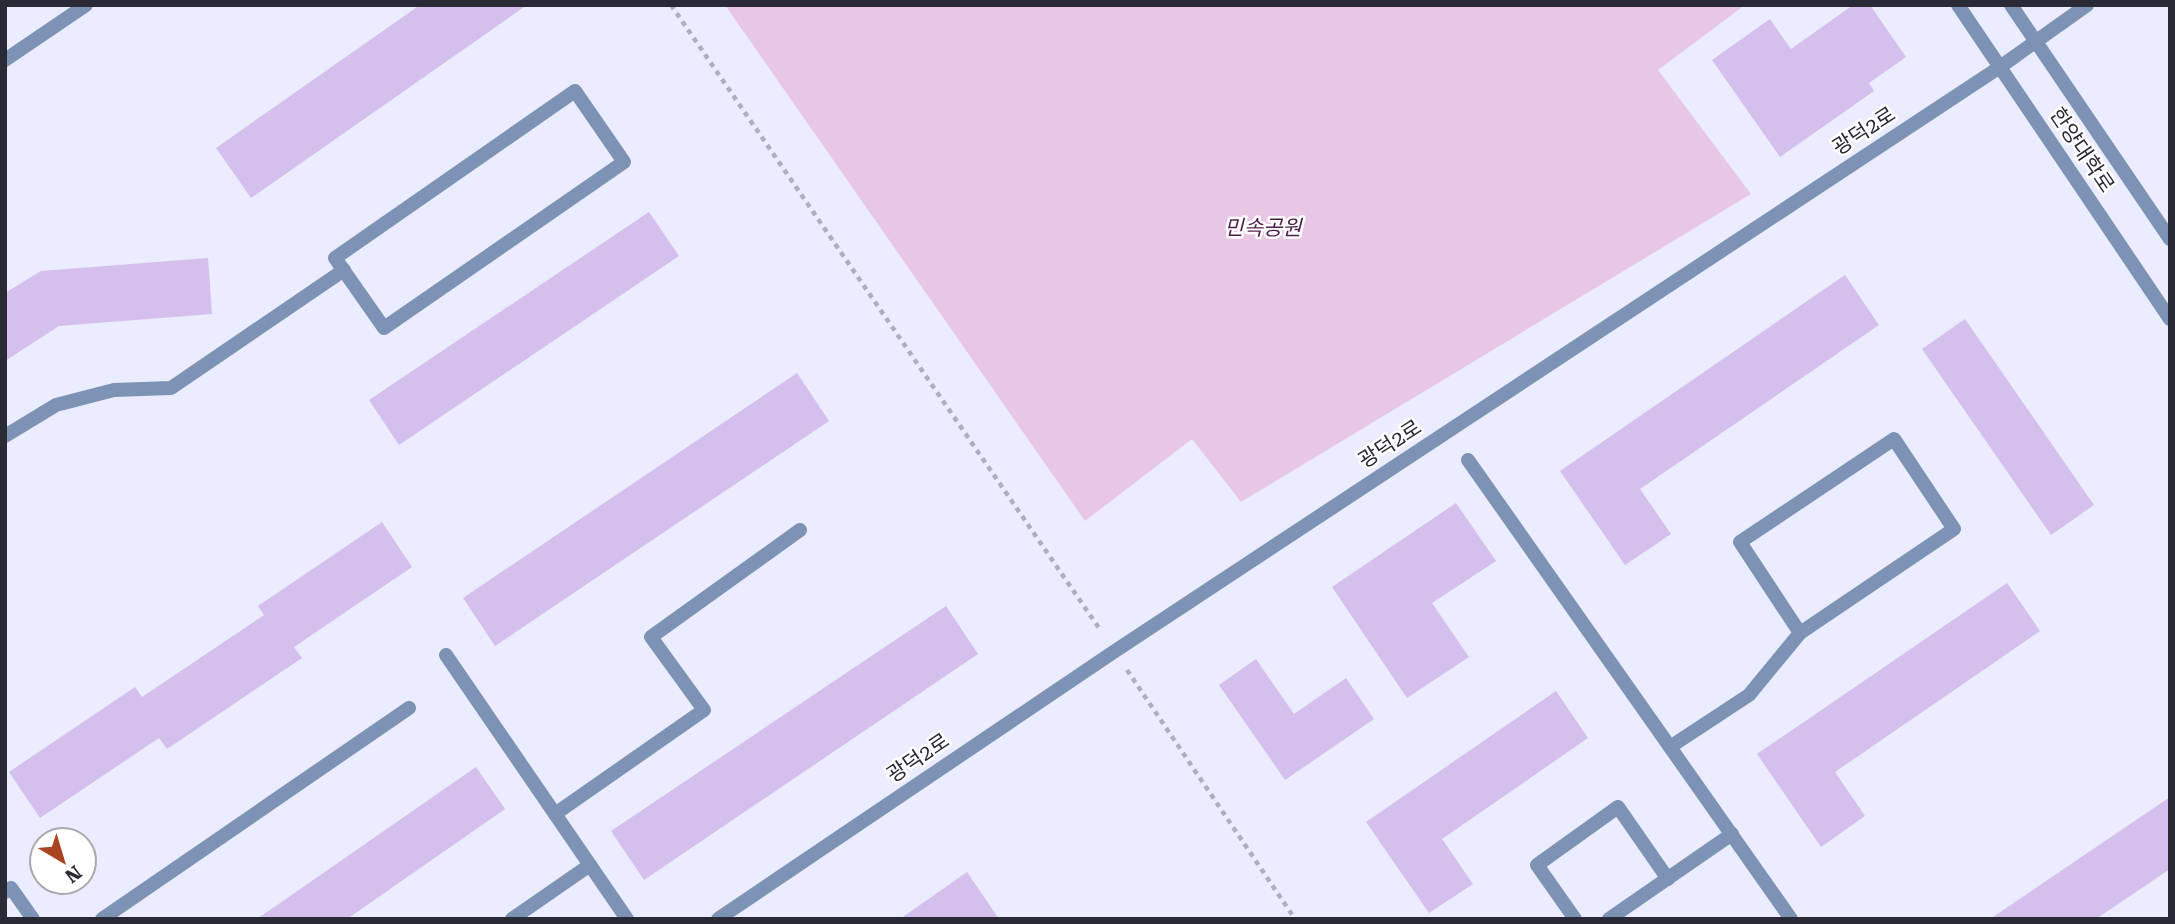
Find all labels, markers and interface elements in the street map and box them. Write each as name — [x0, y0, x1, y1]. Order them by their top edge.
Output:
street label: 광덕2로 — [1828, 102, 1900, 160]
street label: 한양대학로 — [2045, 103, 2119, 197]
park label: 민속공원 — [1224, 216, 1303, 240]
street label: 광덕2로 — [1354, 415, 1426, 473]
street label: 광덕2로 — [882, 729, 954, 787]
north arrow — [28, 826, 98, 896]
text: N — [60, 860, 86, 888]

